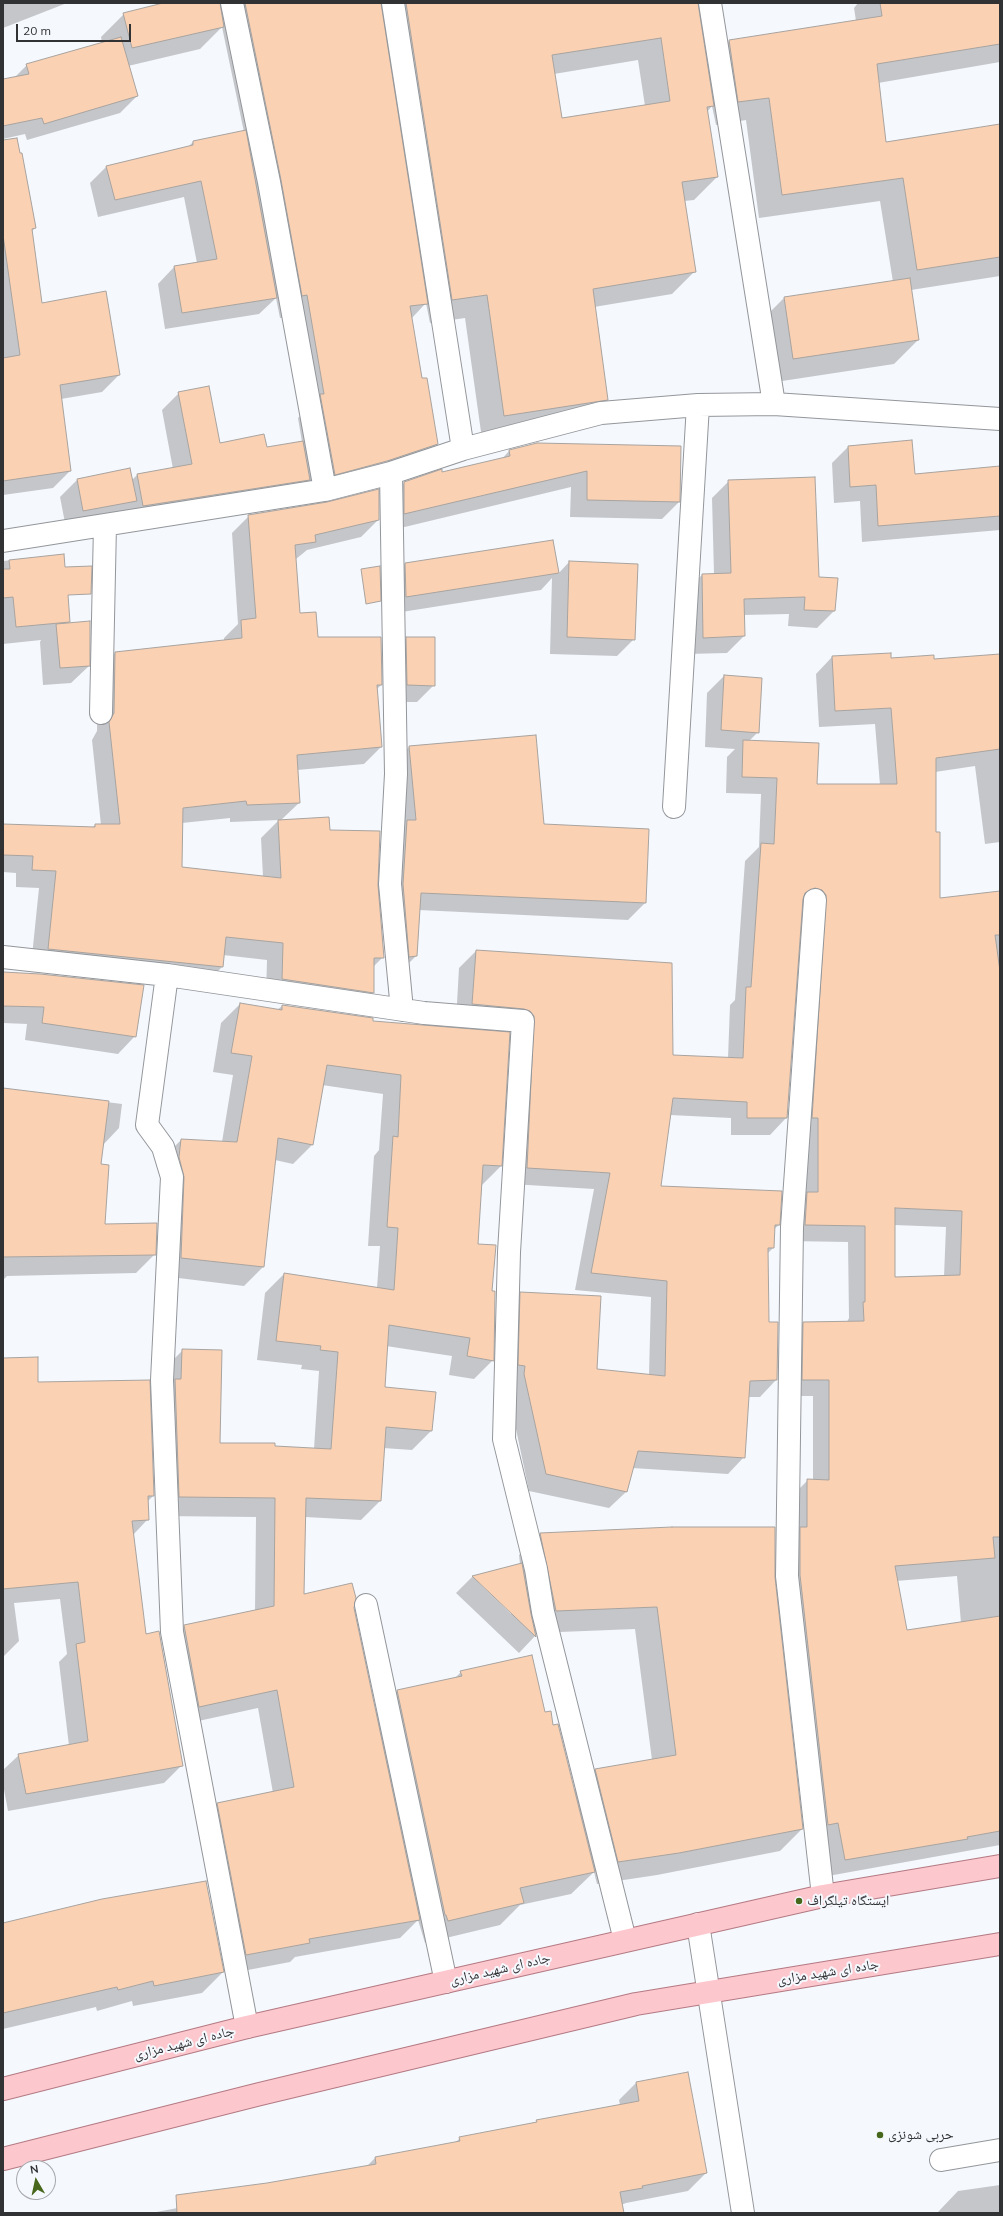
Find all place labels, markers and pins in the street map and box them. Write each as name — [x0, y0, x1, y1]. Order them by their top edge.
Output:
place label: ایستگاه تیلگراف — [807, 1893, 889, 1909]
marker: ایستگاه تیلگراف — [794, 1896, 804, 1906]
place label: حربی شونزی — [888, 2127, 954, 2143]
marker: حربی شونزی — [875, 2130, 885, 2140]

